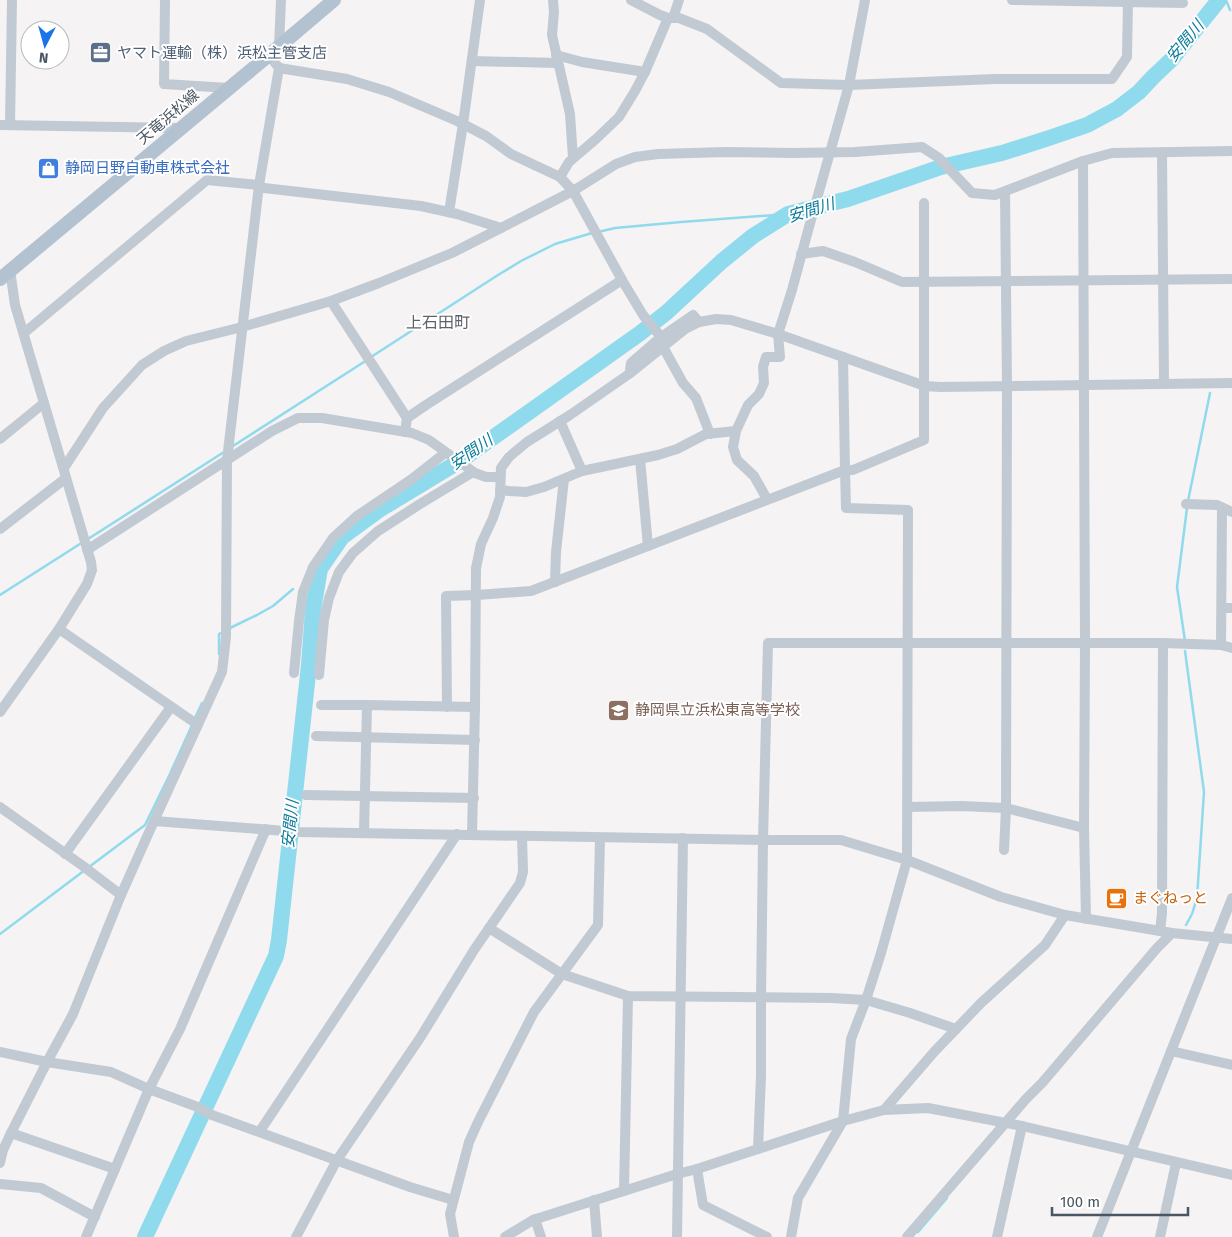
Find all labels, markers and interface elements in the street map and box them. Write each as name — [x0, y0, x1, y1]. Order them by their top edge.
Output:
water label: 安間川 — [1162, 15, 1209, 65]
north arrow — [20, 20, 70, 70]
office icon: ヤマト運輸（株）浜松主管支店 — [89, 41, 113, 65]
place label: ヤマト運輸（株）浜松主管支店 — [117, 44, 327, 62]
text: N — [38, 48, 49, 66]
street label: 天竜浜松線 — [133, 86, 203, 148]
shop icon: 静岡日野自動車株式会社 — [37, 156, 61, 180]
place label: 静岡日野自動車株式会社 — [65, 159, 230, 177]
water label: 安間川 — [785, 193, 839, 226]
district label: 上石田町 — [406, 313, 470, 332]
water label: 安間川 — [446, 429, 498, 474]
school or university icon: 静岡県立浜松東高等学校 — [607, 698, 631, 722]
place label: 静岡県立浜松東高等学校 — [635, 701, 800, 719]
water label: 安間川 — [278, 797, 302, 849]
cafe icon: まぐねっと — [1105, 886, 1129, 910]
place label: まぐねっと — [1133, 889, 1208, 907]
scale bar — [1052, 1184, 1188, 1216]
text: 100 m — [1060, 1193, 1100, 1211]

